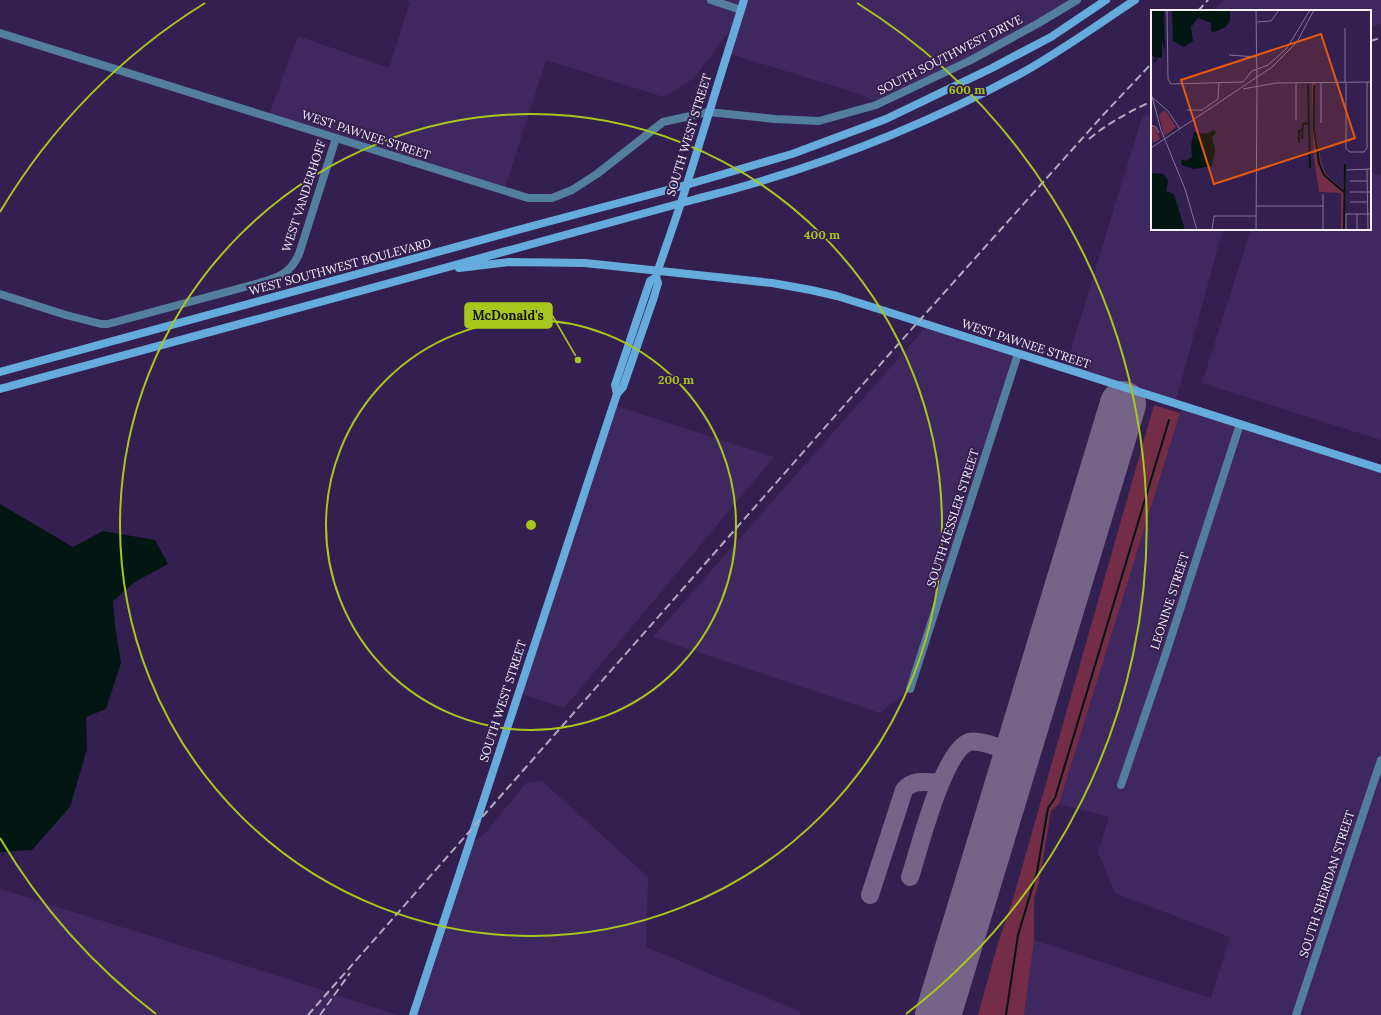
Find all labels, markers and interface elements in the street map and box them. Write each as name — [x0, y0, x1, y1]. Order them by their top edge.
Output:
inset map — [1151, 10, 1371, 230]
street label: SOUTH SOUTHWEST DRIVE — [875, 11, 1025, 98]
street label: SOUTH WEST STREET — [663, 72, 714, 198]
text: 600 m — [949, 82, 985, 97]
street label: WEST PAWNEE STREET — [300, 107, 433, 163]
street label: WEST VANDERHOFF — [278, 138, 329, 254]
text: 400 m — [804, 227, 840, 242]
street label: WEST SOUTHWEST BOULEVARD — [247, 235, 433, 298]
callout: McDonald's — [465, 303, 552, 328]
text: McDonald's — [472, 307, 544, 324]
street label: WEST PAWNEE STREET — [960, 316, 1093, 372]
text: 200 m — [658, 372, 694, 387]
street label: SOUTH KESSLER STREET — [923, 447, 982, 589]
centre of rings — [524, 518, 538, 532]
street label: LEONINE STREET — [1147, 550, 1192, 651]
street label: SOUTH WEST STREET — [476, 638, 529, 764]
street label: SOUTH SHERIDAN STREET — [1296, 808, 1358, 959]

